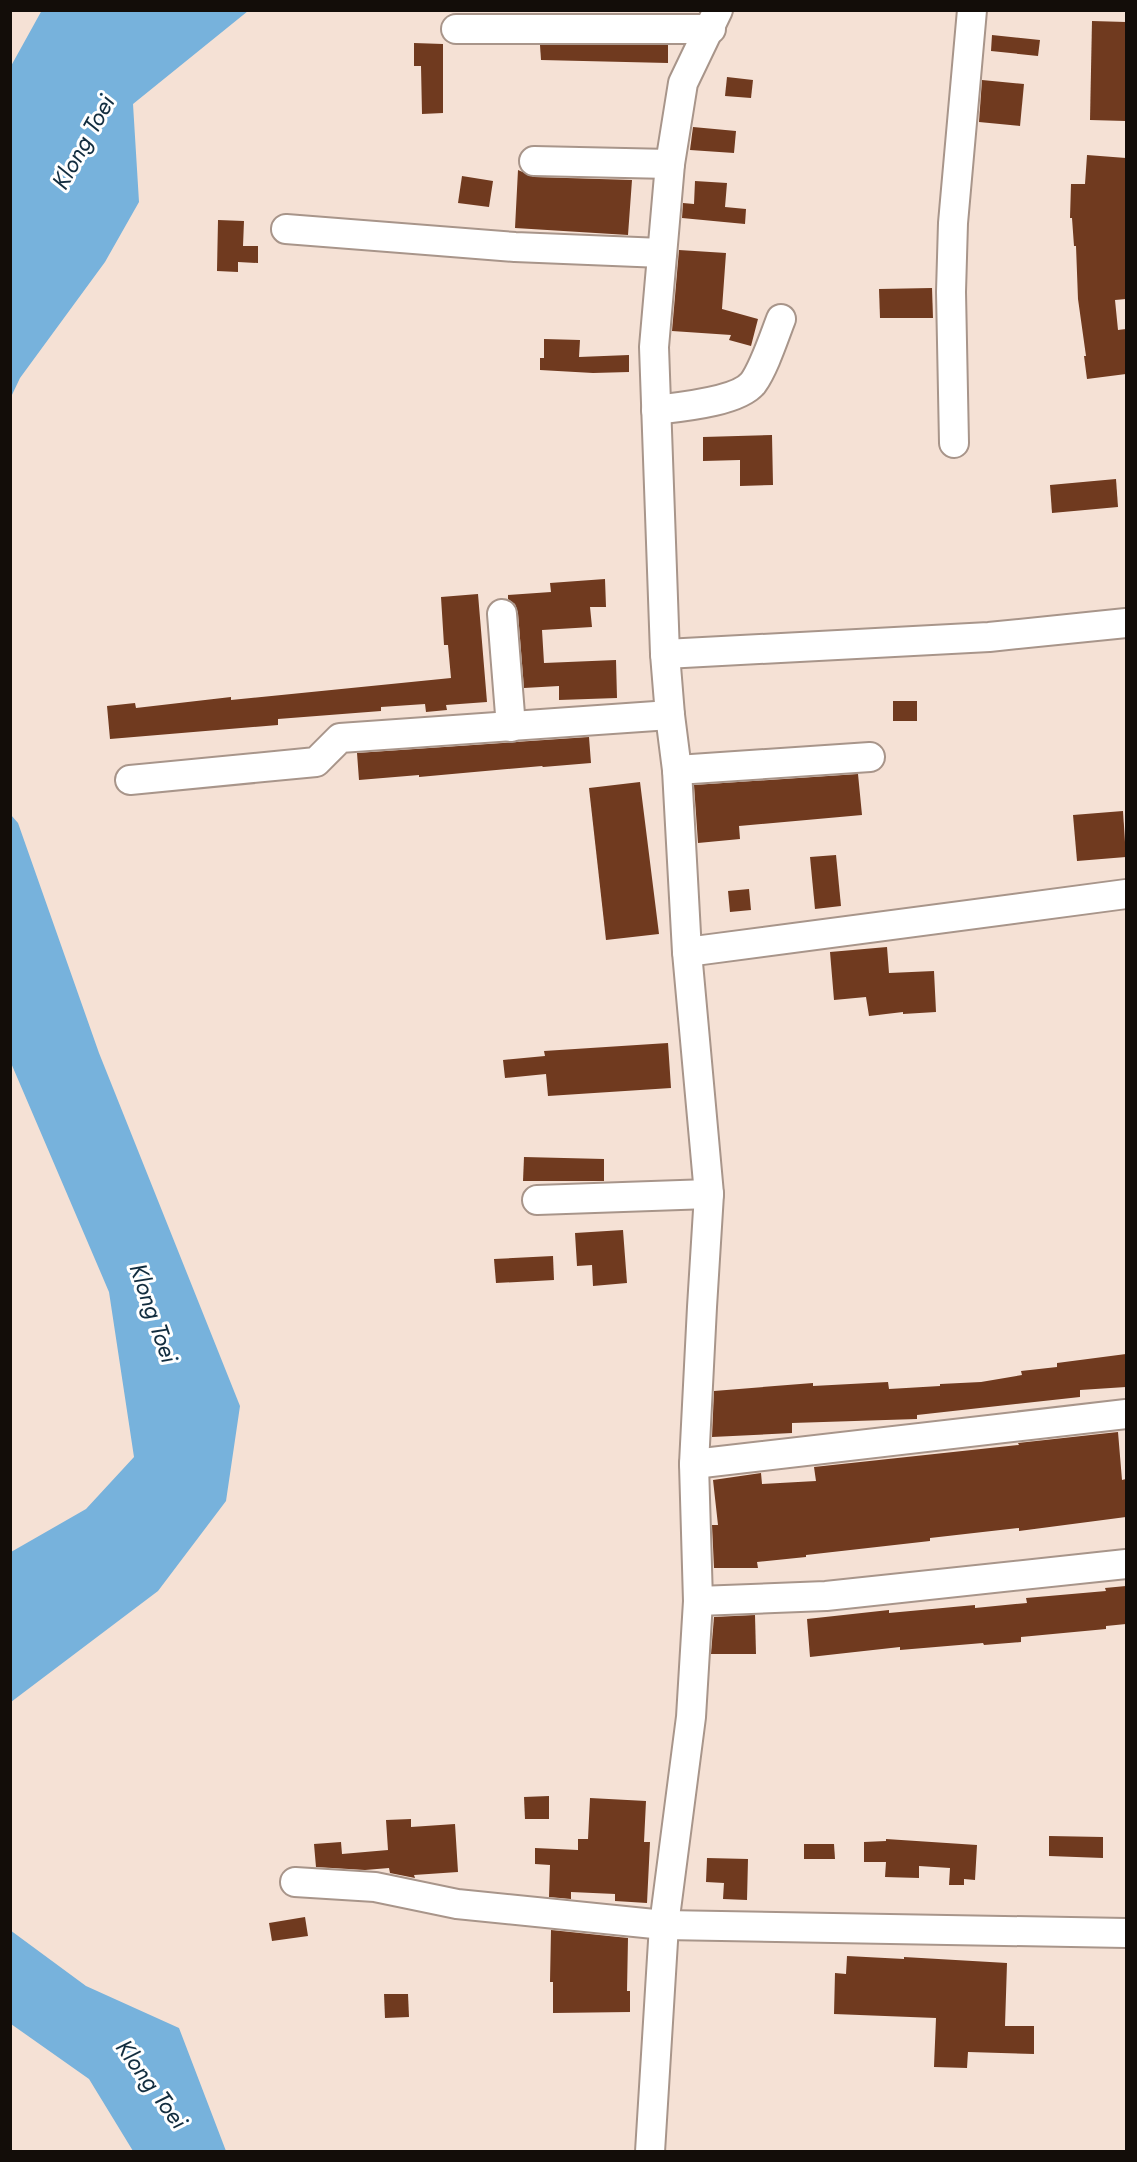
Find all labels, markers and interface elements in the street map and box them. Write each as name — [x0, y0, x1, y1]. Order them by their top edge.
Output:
water label: Klong Toei — [43, 88, 124, 196]
water label: Klong Toei — [121, 1259, 188, 1368]
water label: Klong Toei — [108, 2032, 197, 2137]

